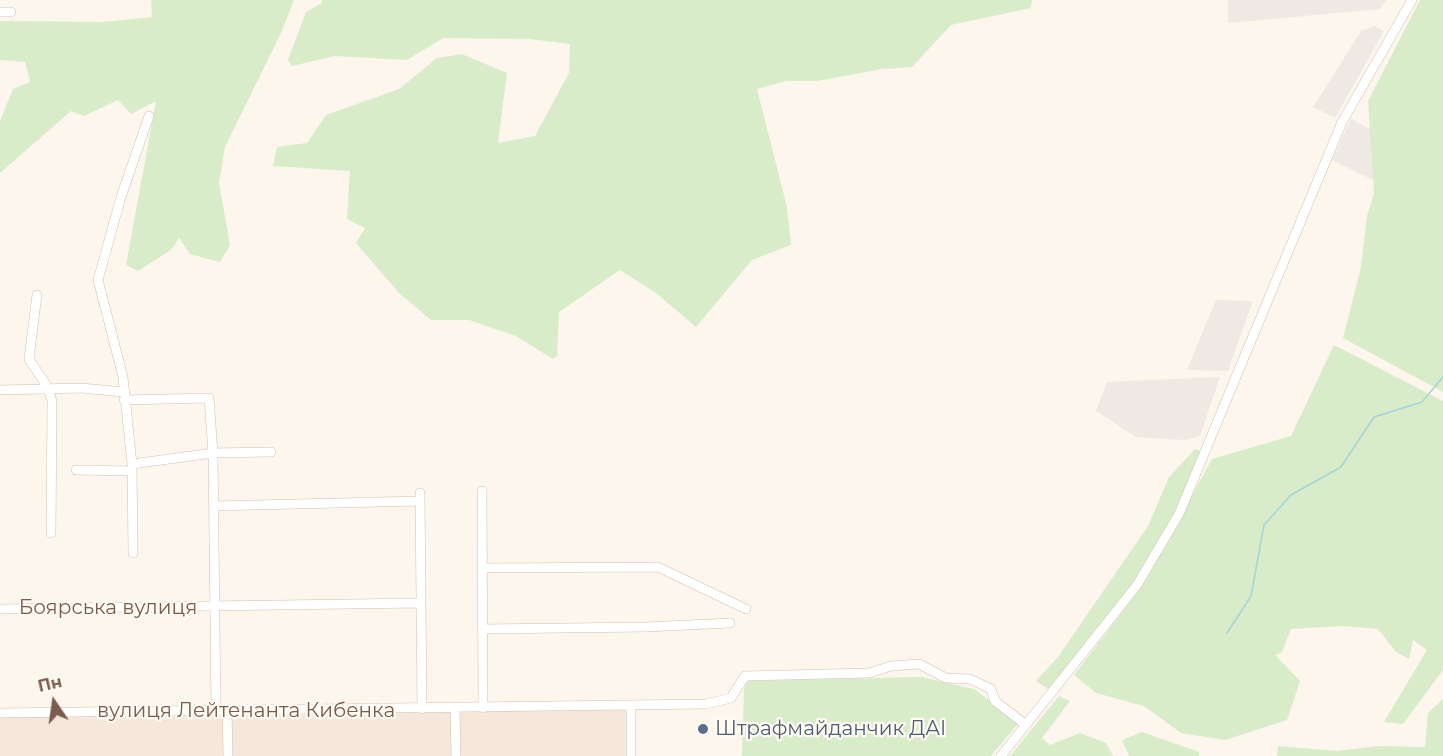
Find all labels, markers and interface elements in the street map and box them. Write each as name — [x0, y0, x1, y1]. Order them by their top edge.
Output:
street label: Боярська вулиця — [19, 596, 197, 620]
north arrow — [24, 672, 84, 732]
text: Пн — [36, 672, 64, 696]
street label: вулиця Лейтенанта Кибенка — [97, 699, 395, 723]
place label: Штрафмайданчик ДАІ — [715, 717, 946, 741]
marker: Штрафмайданчик ДАІ — [696, 722, 710, 736]

